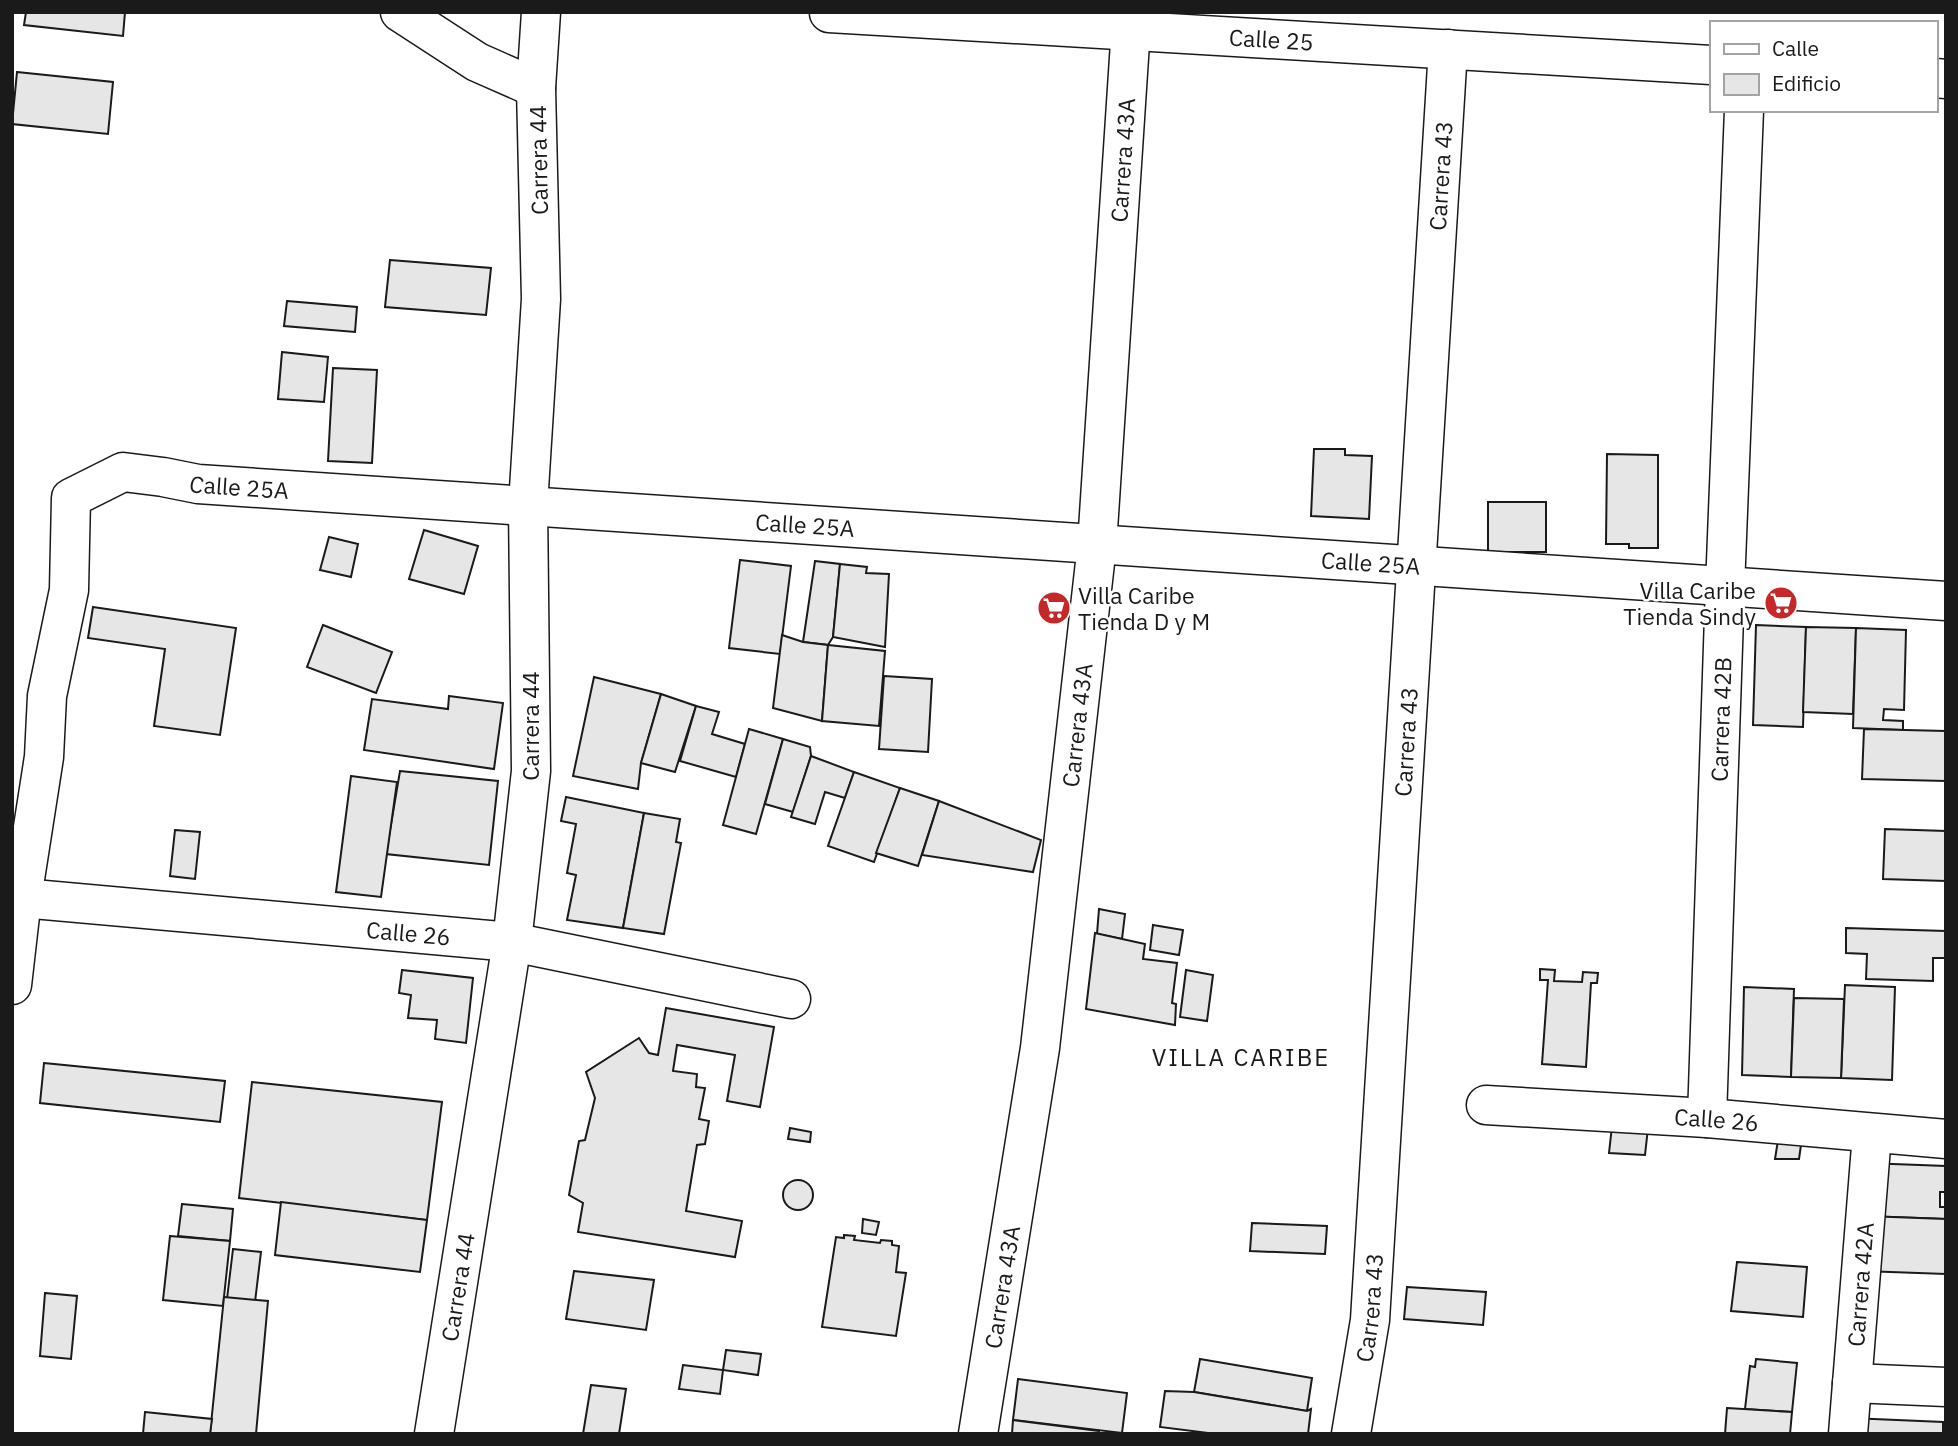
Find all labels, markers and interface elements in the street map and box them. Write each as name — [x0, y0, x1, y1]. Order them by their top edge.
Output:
legend — [1710, 21, 1937, 112]
street label: Calle 25 — [1228, 22, 1314, 57]
text: Calle — [1772, 34, 1819, 62]
text: Edificio — [1772, 69, 1841, 97]
street label: Carrera 43A — [1103, 97, 1141, 223]
street label: Carrera 44 — [522, 105, 554, 215]
street label: Carrera 43 — [1422, 120, 1459, 231]
street label: Calle 25A — [187, 468, 290, 505]
street label: Calle 25A — [754, 506, 856, 543]
street label: Calle 25A — [1320, 544, 1421, 581]
place label: Villa Caribe Tienda Sindy — [1623, 575, 1757, 631]
place label: Villa Caribe Tienda D y M — [1078, 580, 1210, 636]
supermarket icon: Villa Caribe Tienda Sindy — [1762, 584, 1800, 622]
supermarket icon: Villa Caribe Tienda D y M — [1035, 589, 1073, 627]
street label: Carrera 42B — [1703, 656, 1738, 782]
street label: Carrera 43A — [1055, 661, 1099, 789]
street label: Carrera 44 — [515, 671, 545, 781]
street label: Carrera 43 — [1387, 686, 1424, 797]
street label: Calle 26 — [365, 914, 452, 951]
district label: VILLA CARIBE — [1152, 1041, 1330, 1073]
street label: Calle 26 — [1673, 1101, 1760, 1137]
street label: Carrera 42A — [1840, 1221, 1880, 1348]
street label: Carrera 43A — [977, 1223, 1026, 1351]
street label: Carrera 44 — [434, 1230, 481, 1343]
street label: Carrera 43 — [1348, 1252, 1389, 1364]

